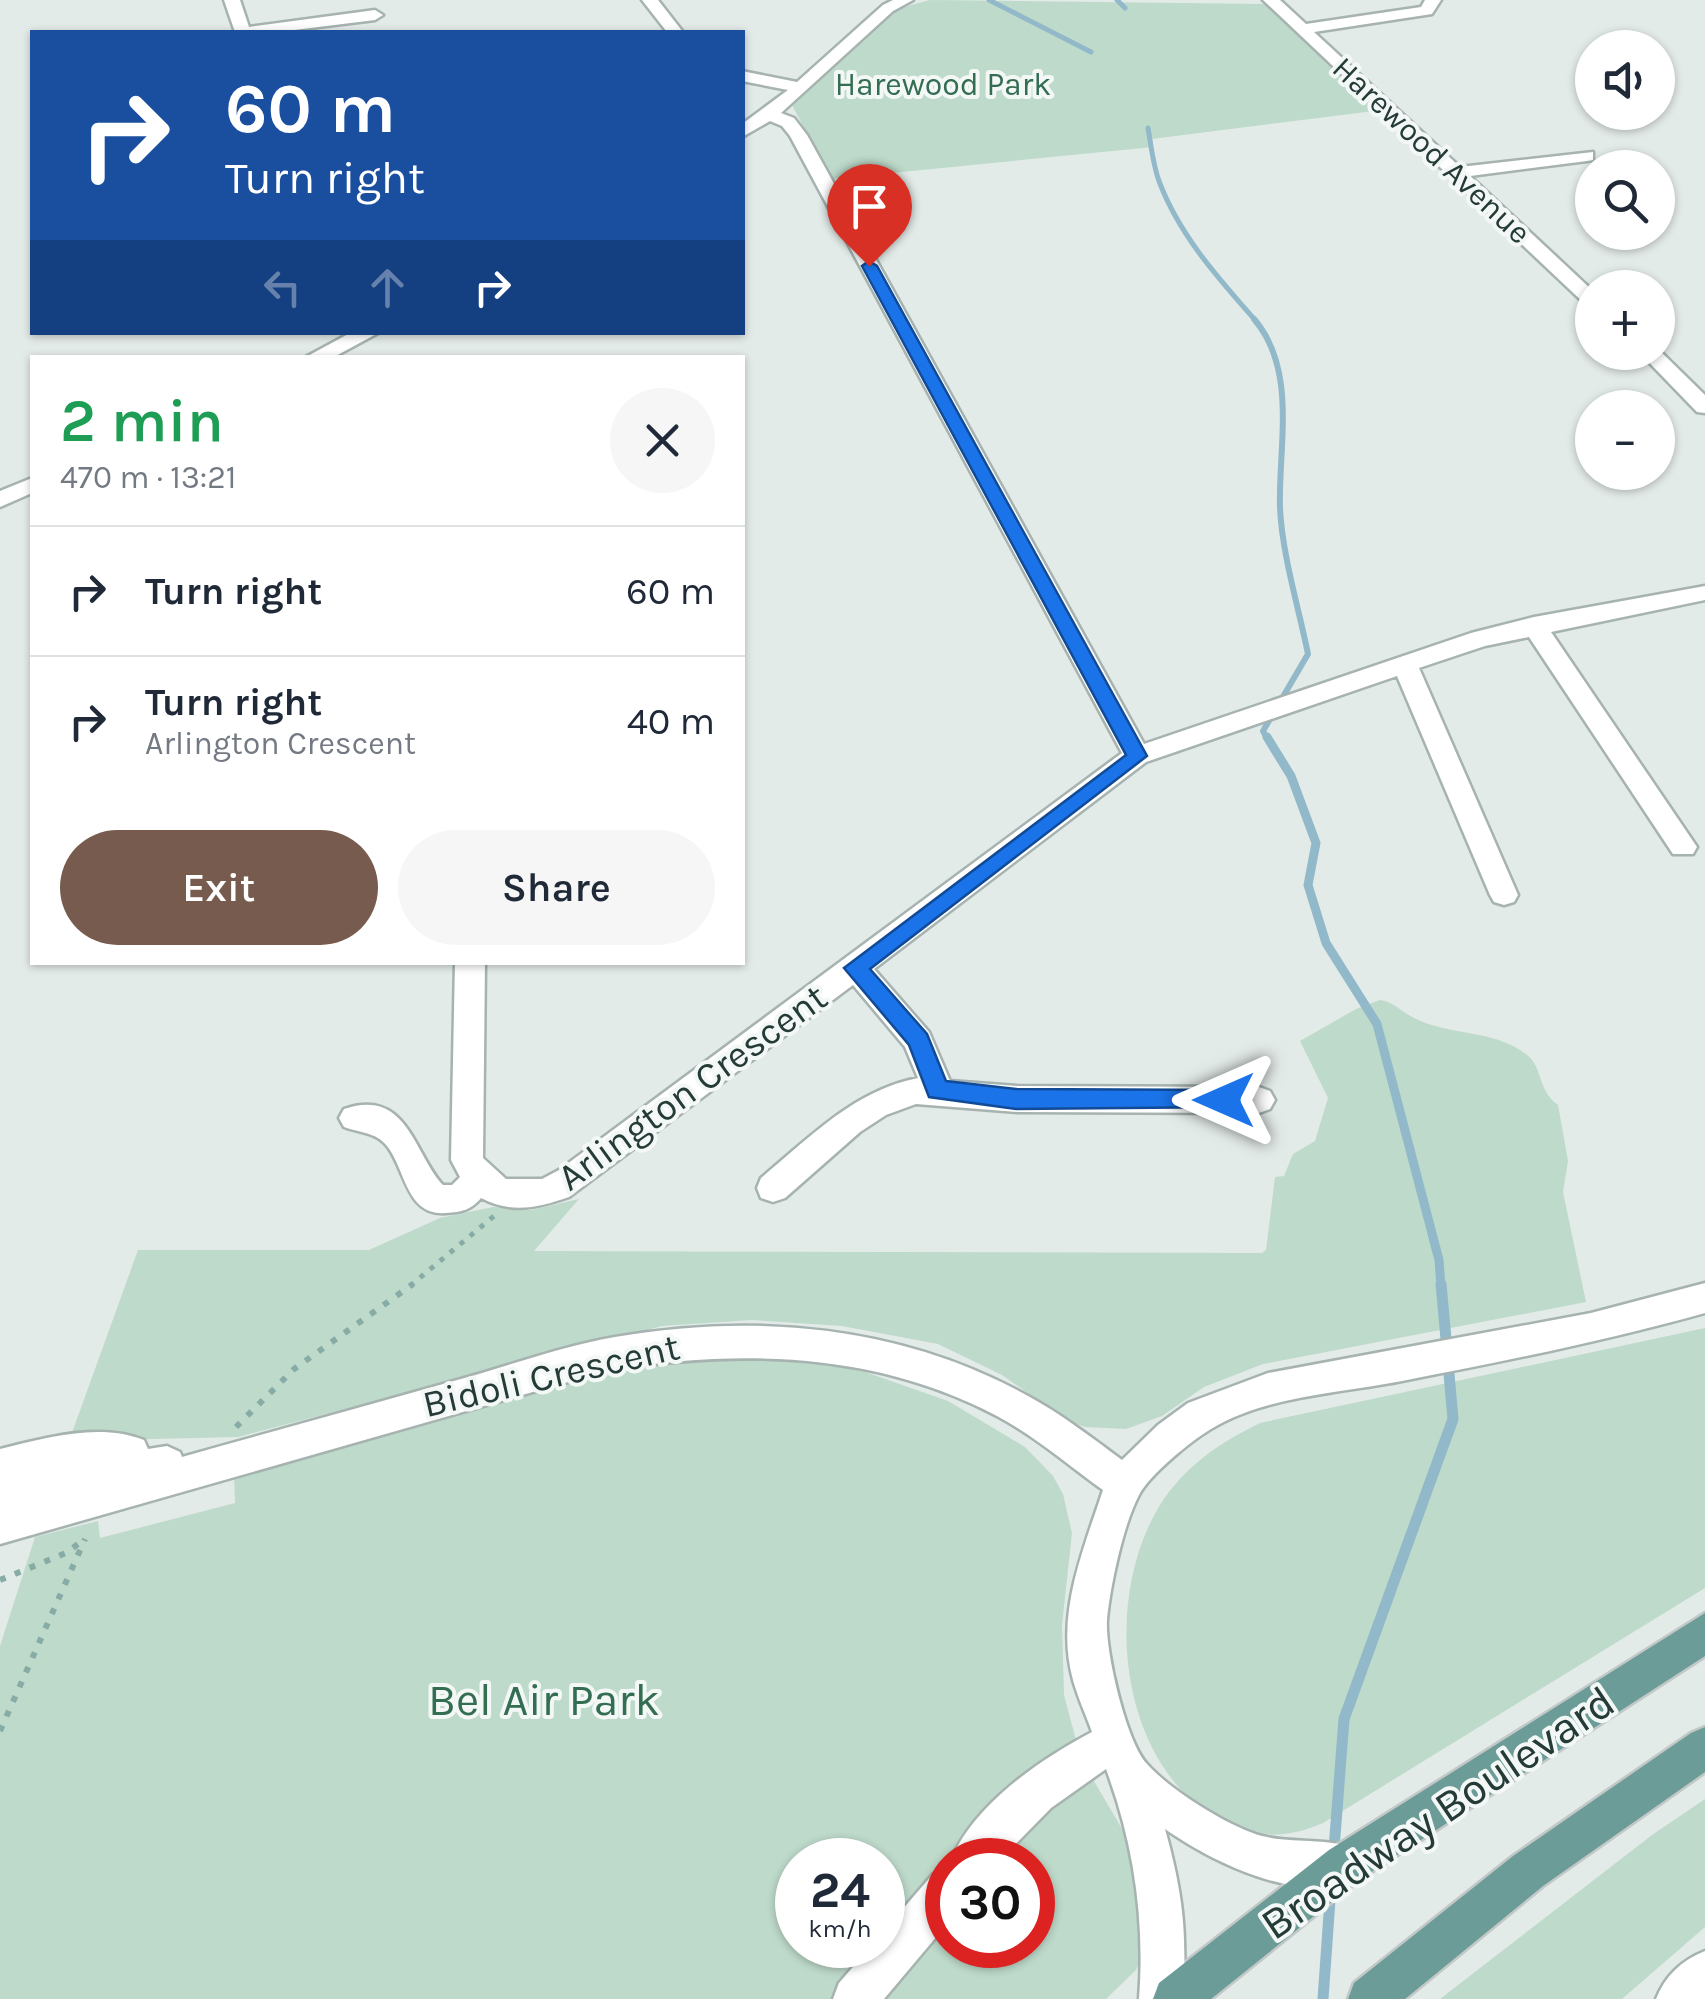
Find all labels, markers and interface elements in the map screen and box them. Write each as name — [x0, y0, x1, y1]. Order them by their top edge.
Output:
map controls — [1575, 30, 1675, 490]
button: sound — [1575, 30, 1675, 130]
street label: Harewood Avenue — [1325, 49, 1538, 252]
park label: Harewood Park — [835, 66, 1051, 103]
text: 60 m — [225, 68, 396, 150]
icon: right — [60, 70, 190, 200]
button: search — [1575, 150, 1675, 250]
text: Turn right — [225, 152, 425, 204]
pin — [827, 164, 912, 267]
icon: arrive — [842, 179, 897, 234]
icon: left — [255, 260, 310, 315]
icon: ahead — [360, 260, 415, 315]
icon: right — [465, 260, 520, 315]
button: + — [1575, 270, 1675, 370]
text: 2 min — [60, 386, 224, 456]
button: close — [610, 388, 715, 493]
button: − — [1575, 390, 1675, 490]
text: 470 m · 13:21 — [60, 459, 236, 496]
icon: right — [60, 564, 115, 619]
text: Turn right — [145, 569, 322, 614]
text: 60 m — [626, 569, 715, 614]
text: Turn right — [145, 680, 322, 725]
icon: right — [60, 694, 115, 749]
text: 40 m — [627, 699, 715, 744]
text: Arlington Crescent — [145, 725, 416, 762]
button: Exit — [60, 830, 378, 945]
button: Share — [398, 830, 715, 945]
street label: Arlington Crescent — [549, 975, 836, 1200]
position arrow — [1172, 1048, 1276, 1152]
street label: Bidoli Crescent — [418, 1324, 684, 1427]
park label: Bel Air Park — [428, 1674, 660, 1726]
street label: Broadway Boulevard — [1251, 1675, 1625, 1951]
speed limit sign: 30 — [925, 1838, 1055, 1968]
text: 24 — [810, 1861, 870, 1920]
text: km/h — [808, 1914, 872, 1943]

